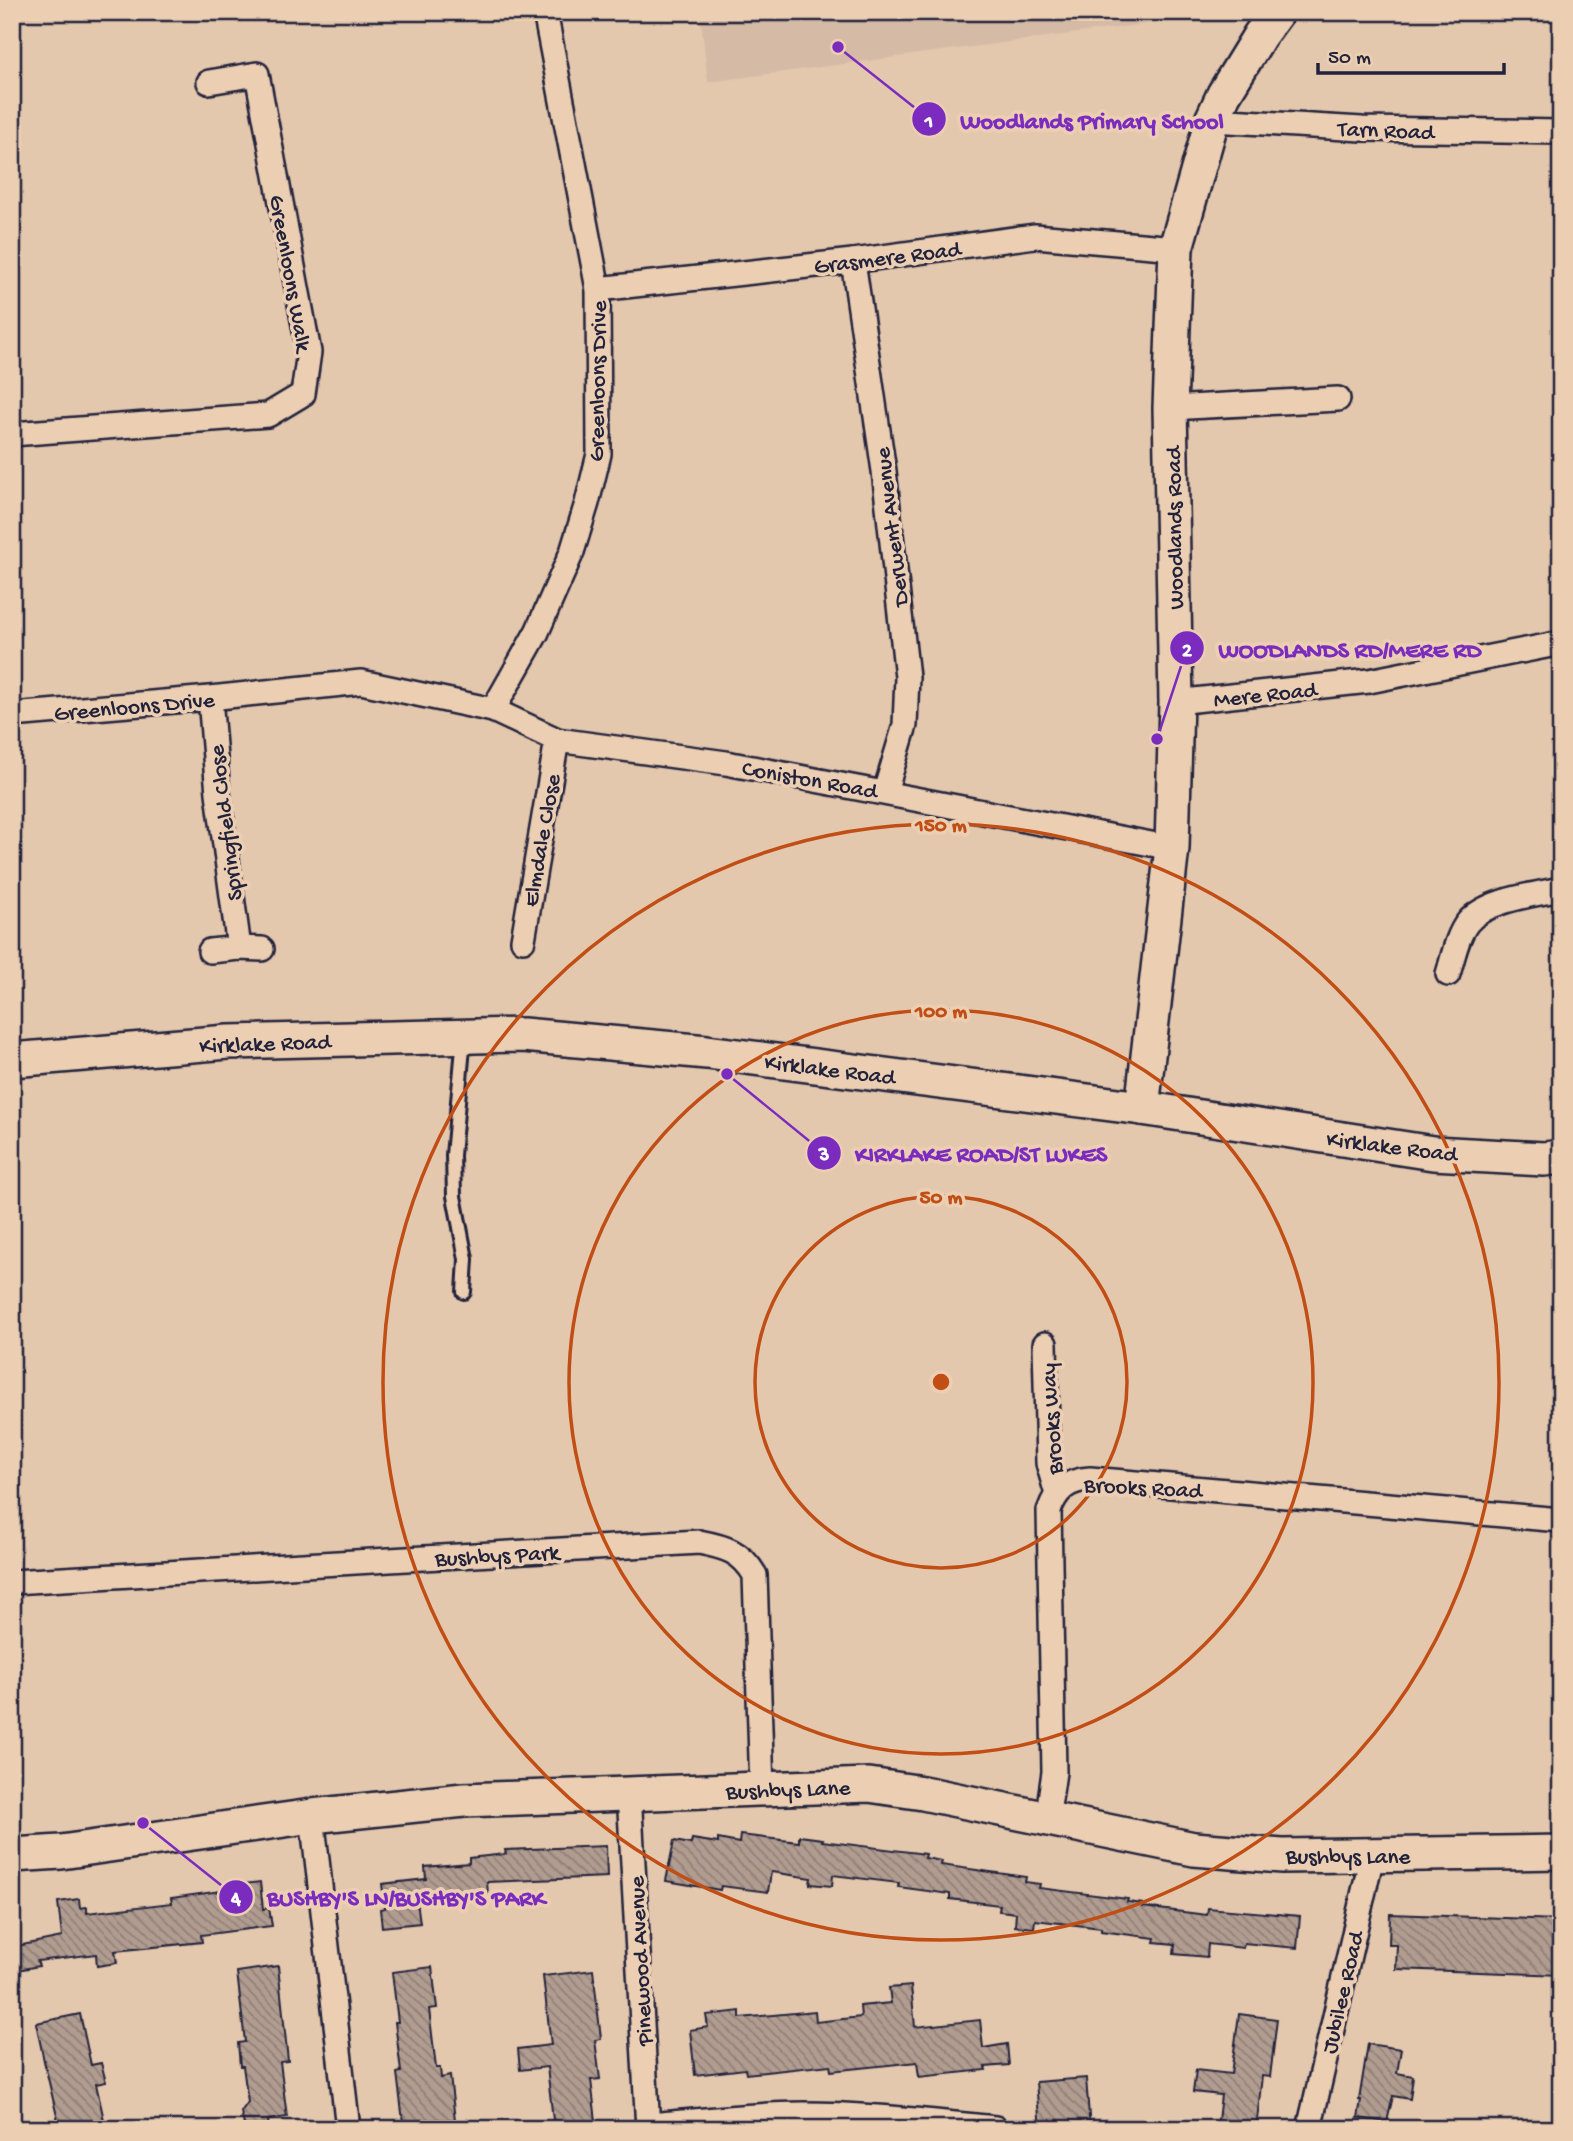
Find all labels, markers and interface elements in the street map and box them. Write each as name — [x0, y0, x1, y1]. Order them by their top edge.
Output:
scale bar — [1318, 32, 1503, 76]
text: 50 m — [1328, 47, 1371, 72]
callout: Woodlands Primary School — [911, 97, 1238, 142]
text: Woodlands Primary School — [959, 109, 1224, 138]
text: 1 — [924, 111, 933, 136]
street label: Tarn Road — [1335, 117, 1436, 148]
street label: Greenloons Walk — [261, 193, 316, 357]
street label: Grasmere Road — [812, 237, 964, 282]
street label: Greenloons Drive — [585, 299, 614, 462]
street label: Derwent Avenue — [870, 445, 917, 609]
street label: Woodlands Road — [1162, 445, 1191, 610]
callout: WOODLANDS RD/MERE RD — [1170, 626, 1496, 671]
text: WOODLANDS RD/MERE RD — [1217, 638, 1483, 667]
text: 2 — [1182, 640, 1193, 665]
street label: Mere Road — [1212, 677, 1320, 715]
street label: Greenloons Drive — [53, 688, 217, 729]
street label: Springfield Close — [204, 742, 250, 902]
street label: Coniston Road — [740, 756, 881, 807]
street label: Elmdale Close — [519, 771, 569, 909]
text: 150 m — [914, 815, 967, 840]
text: 100 m — [914, 1001, 967, 1026]
street label: Kirklake Road — [199, 1030, 333, 1061]
street label: Kirklake Road — [763, 1050, 898, 1093]
street label: Kirklake Road — [1325, 1127, 1460, 1170]
callout: KIRKLAKE ROAD/ST LUKES — [806, 1130, 1121, 1175]
text: KIRKLAKE ROAD/ST LUKES — [854, 1142, 1108, 1171]
text: 3 — [818, 1144, 830, 1169]
text: 50 m — [920, 1187, 963, 1212]
street label: Brooks Way — [1036, 1362, 1071, 1476]
centre of rings — [929, 1370, 953, 1394]
street label: Brooks Road — [1082, 1473, 1204, 1506]
street label: Bushbys Park — [433, 1541, 563, 1574]
street label: Bushbys Lane — [724, 1776, 852, 1807]
street label: Bushbys Lane — [1285, 1845, 1411, 1872]
street label: Pinewood Avenue — [624, 1874, 660, 2048]
callout: BUSHBY'S LN/BUSHBY'S PARK — [218, 1875, 559, 1920]
text: BUSHBY'S LN/BUSHBY'S PARK — [266, 1886, 548, 1915]
text: 4 — [230, 1888, 242, 1913]
street label: Jubilee Road — [1317, 1928, 1372, 2057]

